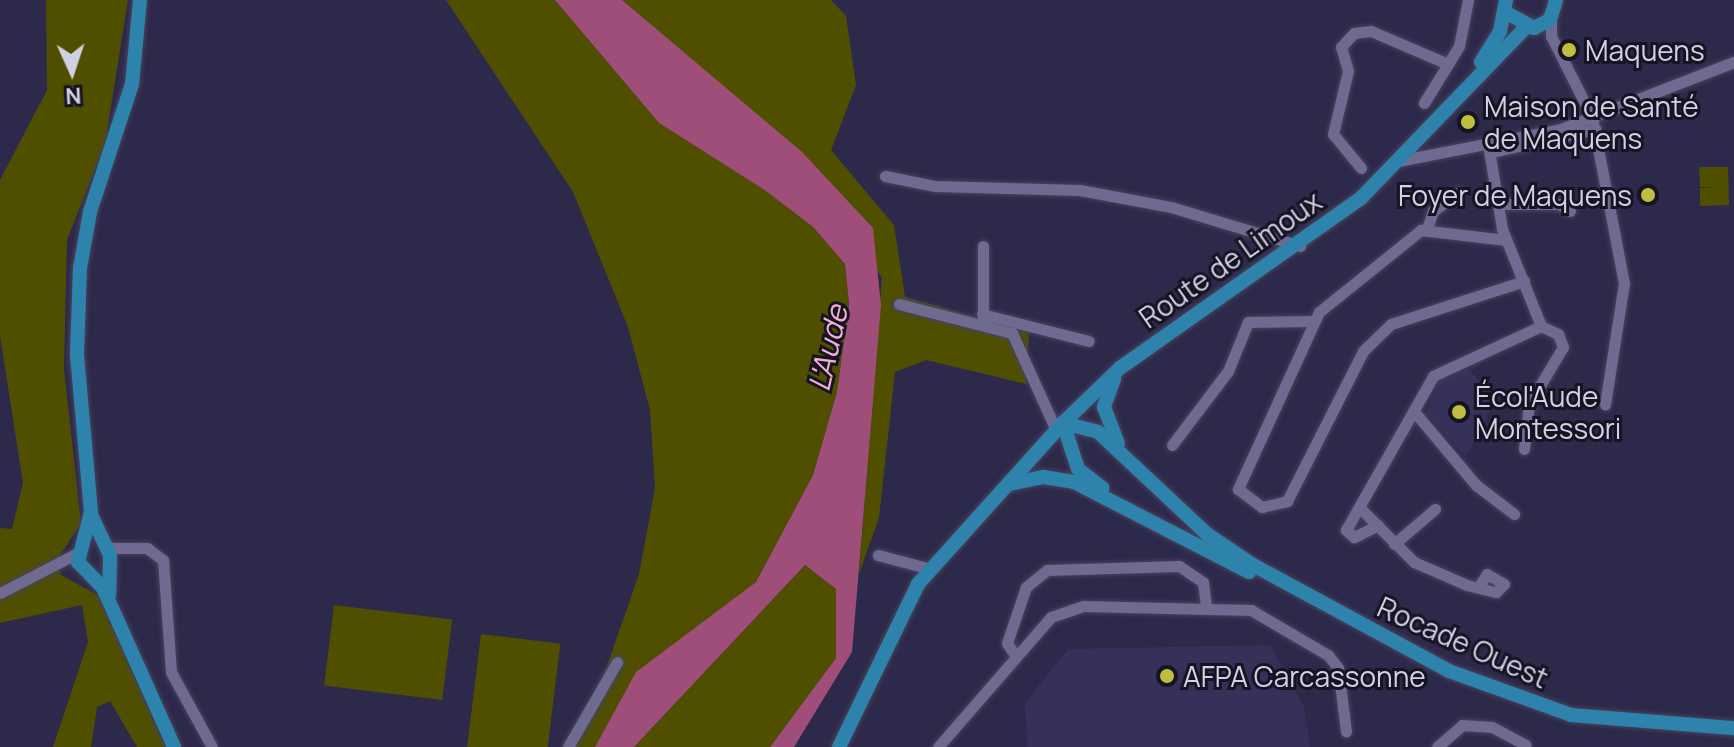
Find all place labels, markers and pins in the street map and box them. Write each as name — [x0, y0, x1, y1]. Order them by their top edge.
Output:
place label: Maquens — [1585, 33, 1705, 67]
marker: Maquens — [1560, 41, 1578, 59]
place label: Maison de Santé de Maquens — [1484, 89, 1699, 155]
marker: Maison de Santé de Maquens — [1459, 113, 1477, 131]
place label: Foyer de Maquens — [1398, 178, 1632, 212]
marker: Foyer de Maquens — [1639, 186, 1657, 204]
place label: Écol'Aude Montessori — [1475, 379, 1621, 445]
marker: Écol'Aude Montessori — [1450, 403, 1468, 421]
place label: AFPA Carcassonne — [1183, 659, 1426, 693]
marker: AFPA Carcassonne — [1158, 667, 1176, 685]

